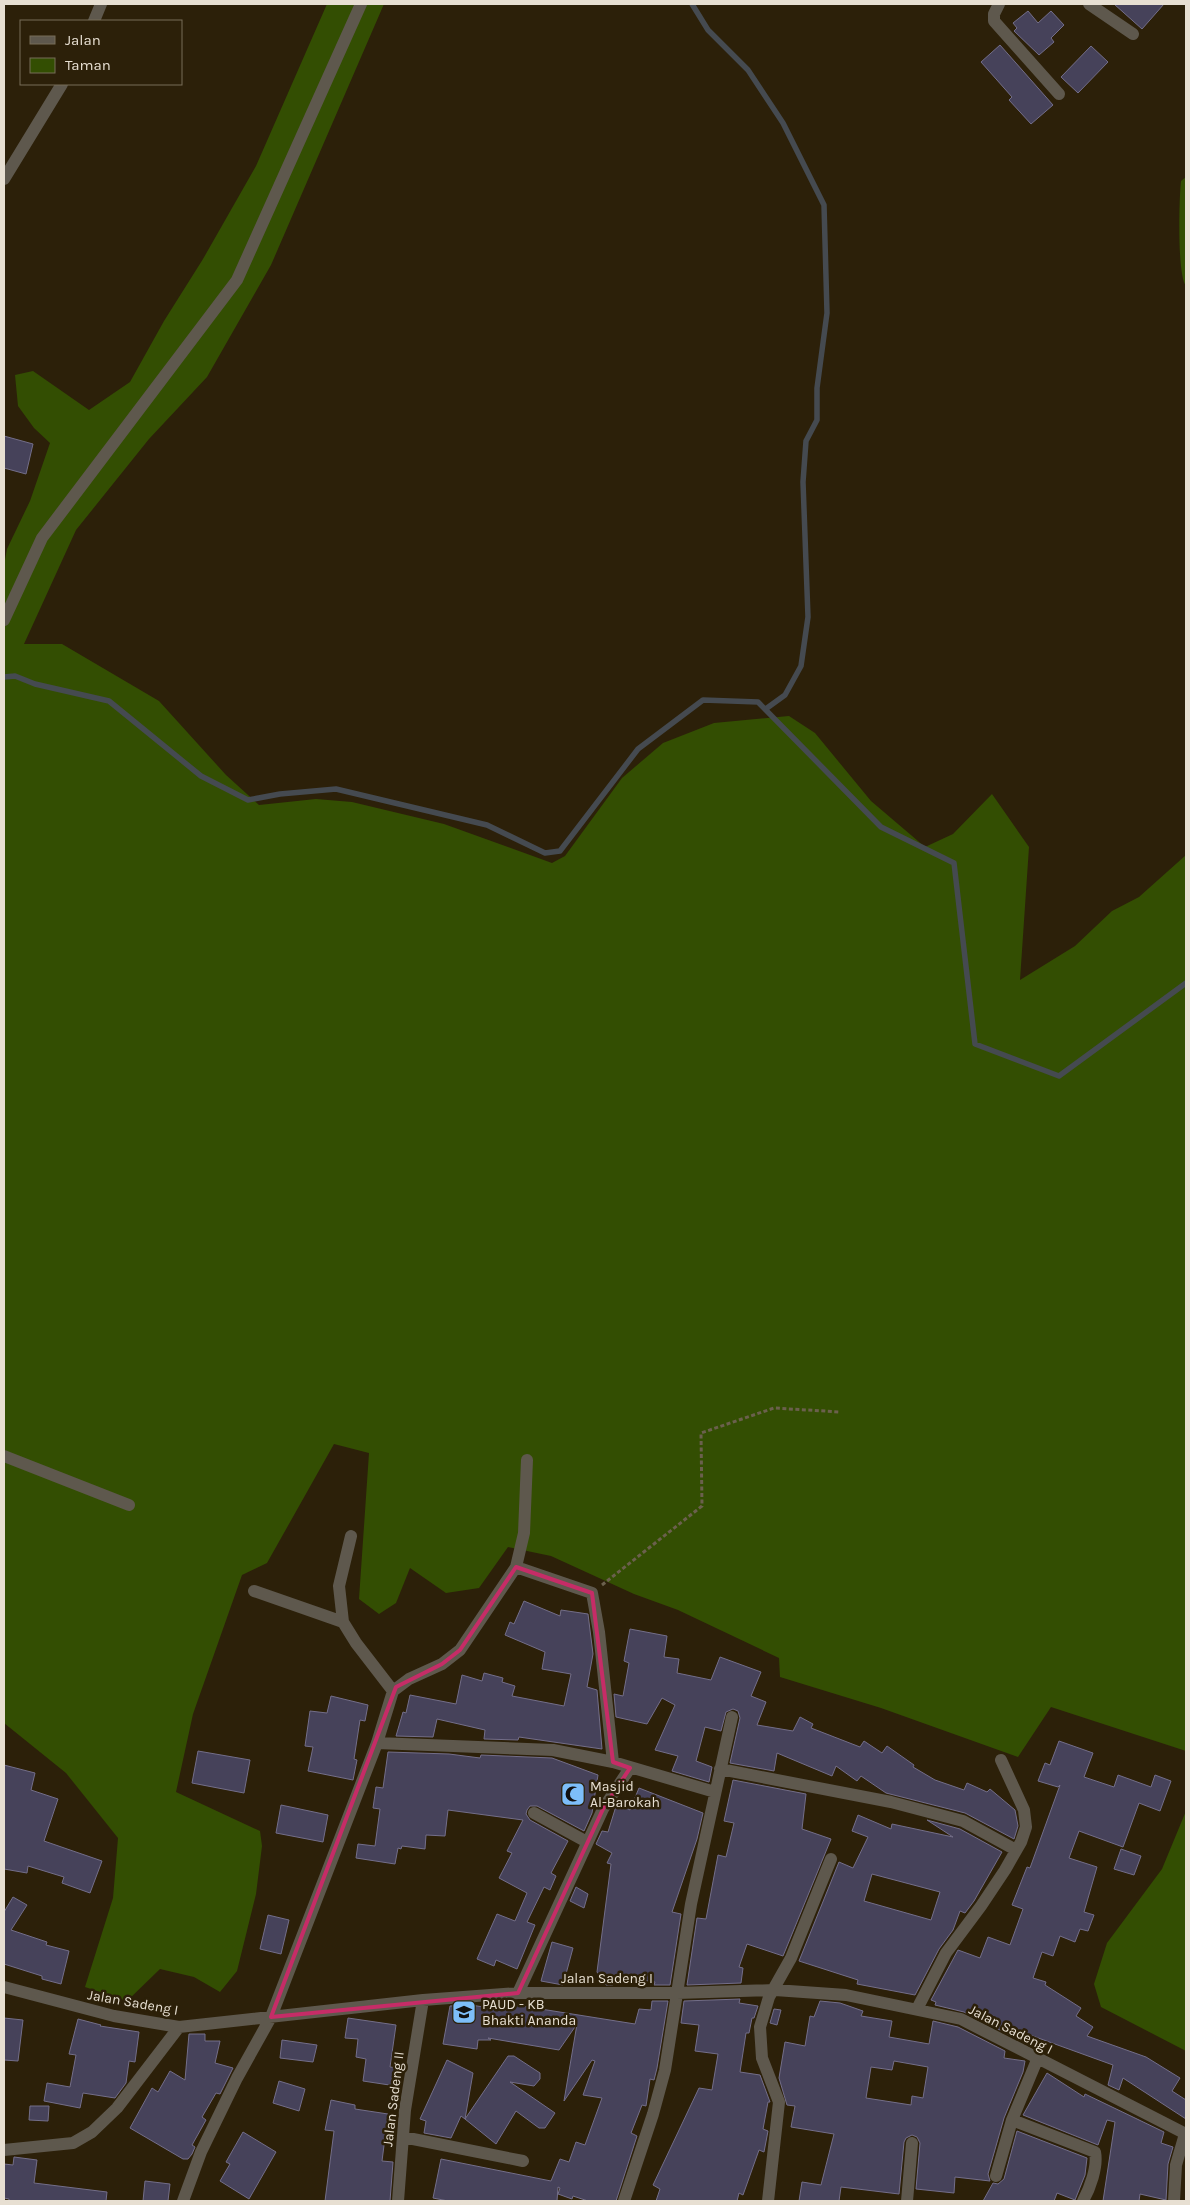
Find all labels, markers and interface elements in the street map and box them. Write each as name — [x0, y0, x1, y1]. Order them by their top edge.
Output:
legend — [20, 20, 182, 85]
text: Jalan — [65, 31, 101, 49]
text: Taman — [65, 56, 111, 74]
place label: Masjid Al-Barokah — [590, 1778, 660, 1811]
mosque icon: Masjid Al-Barokah — [560, 1781, 586, 1807]
street label: Jalan Sadeng I — [561, 1970, 653, 1987]
street label: Jalan Sadeng I — [86, 1986, 180, 2019]
place label: PAUD - KB Bhakti Ananda — [482, 1996, 576, 2029]
school or university icon: PAUD - KB Bhakti Ananda — [451, 1999, 477, 2025]
street label: Jalan Sadeng I — [966, 2001, 1056, 2058]
street label: Jalan Sadeng II — [379, 2050, 408, 2148]

